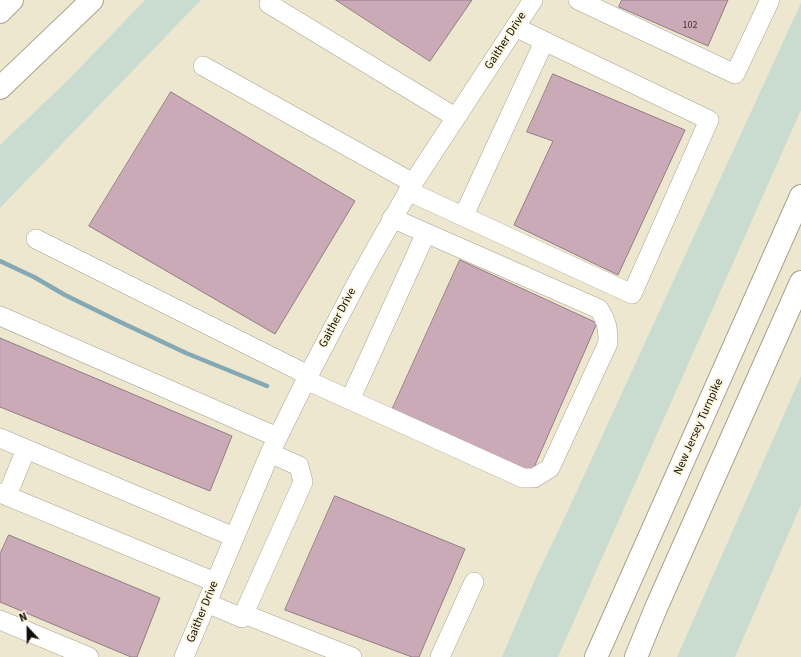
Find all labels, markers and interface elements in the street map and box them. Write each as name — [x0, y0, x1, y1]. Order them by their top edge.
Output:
street label: Gaither Drive — [482, 10, 530, 72]
house number: 102 — [683, 20, 697, 32]
street label: Gaither Drive — [316, 286, 360, 350]
street label: New Jersey Turnpike — [671, 377, 727, 477]
street label: Gaither Drive — [184, 579, 222, 645]
north arrow — [8, 609, 48, 649]
text: N — [17, 609, 30, 626]

